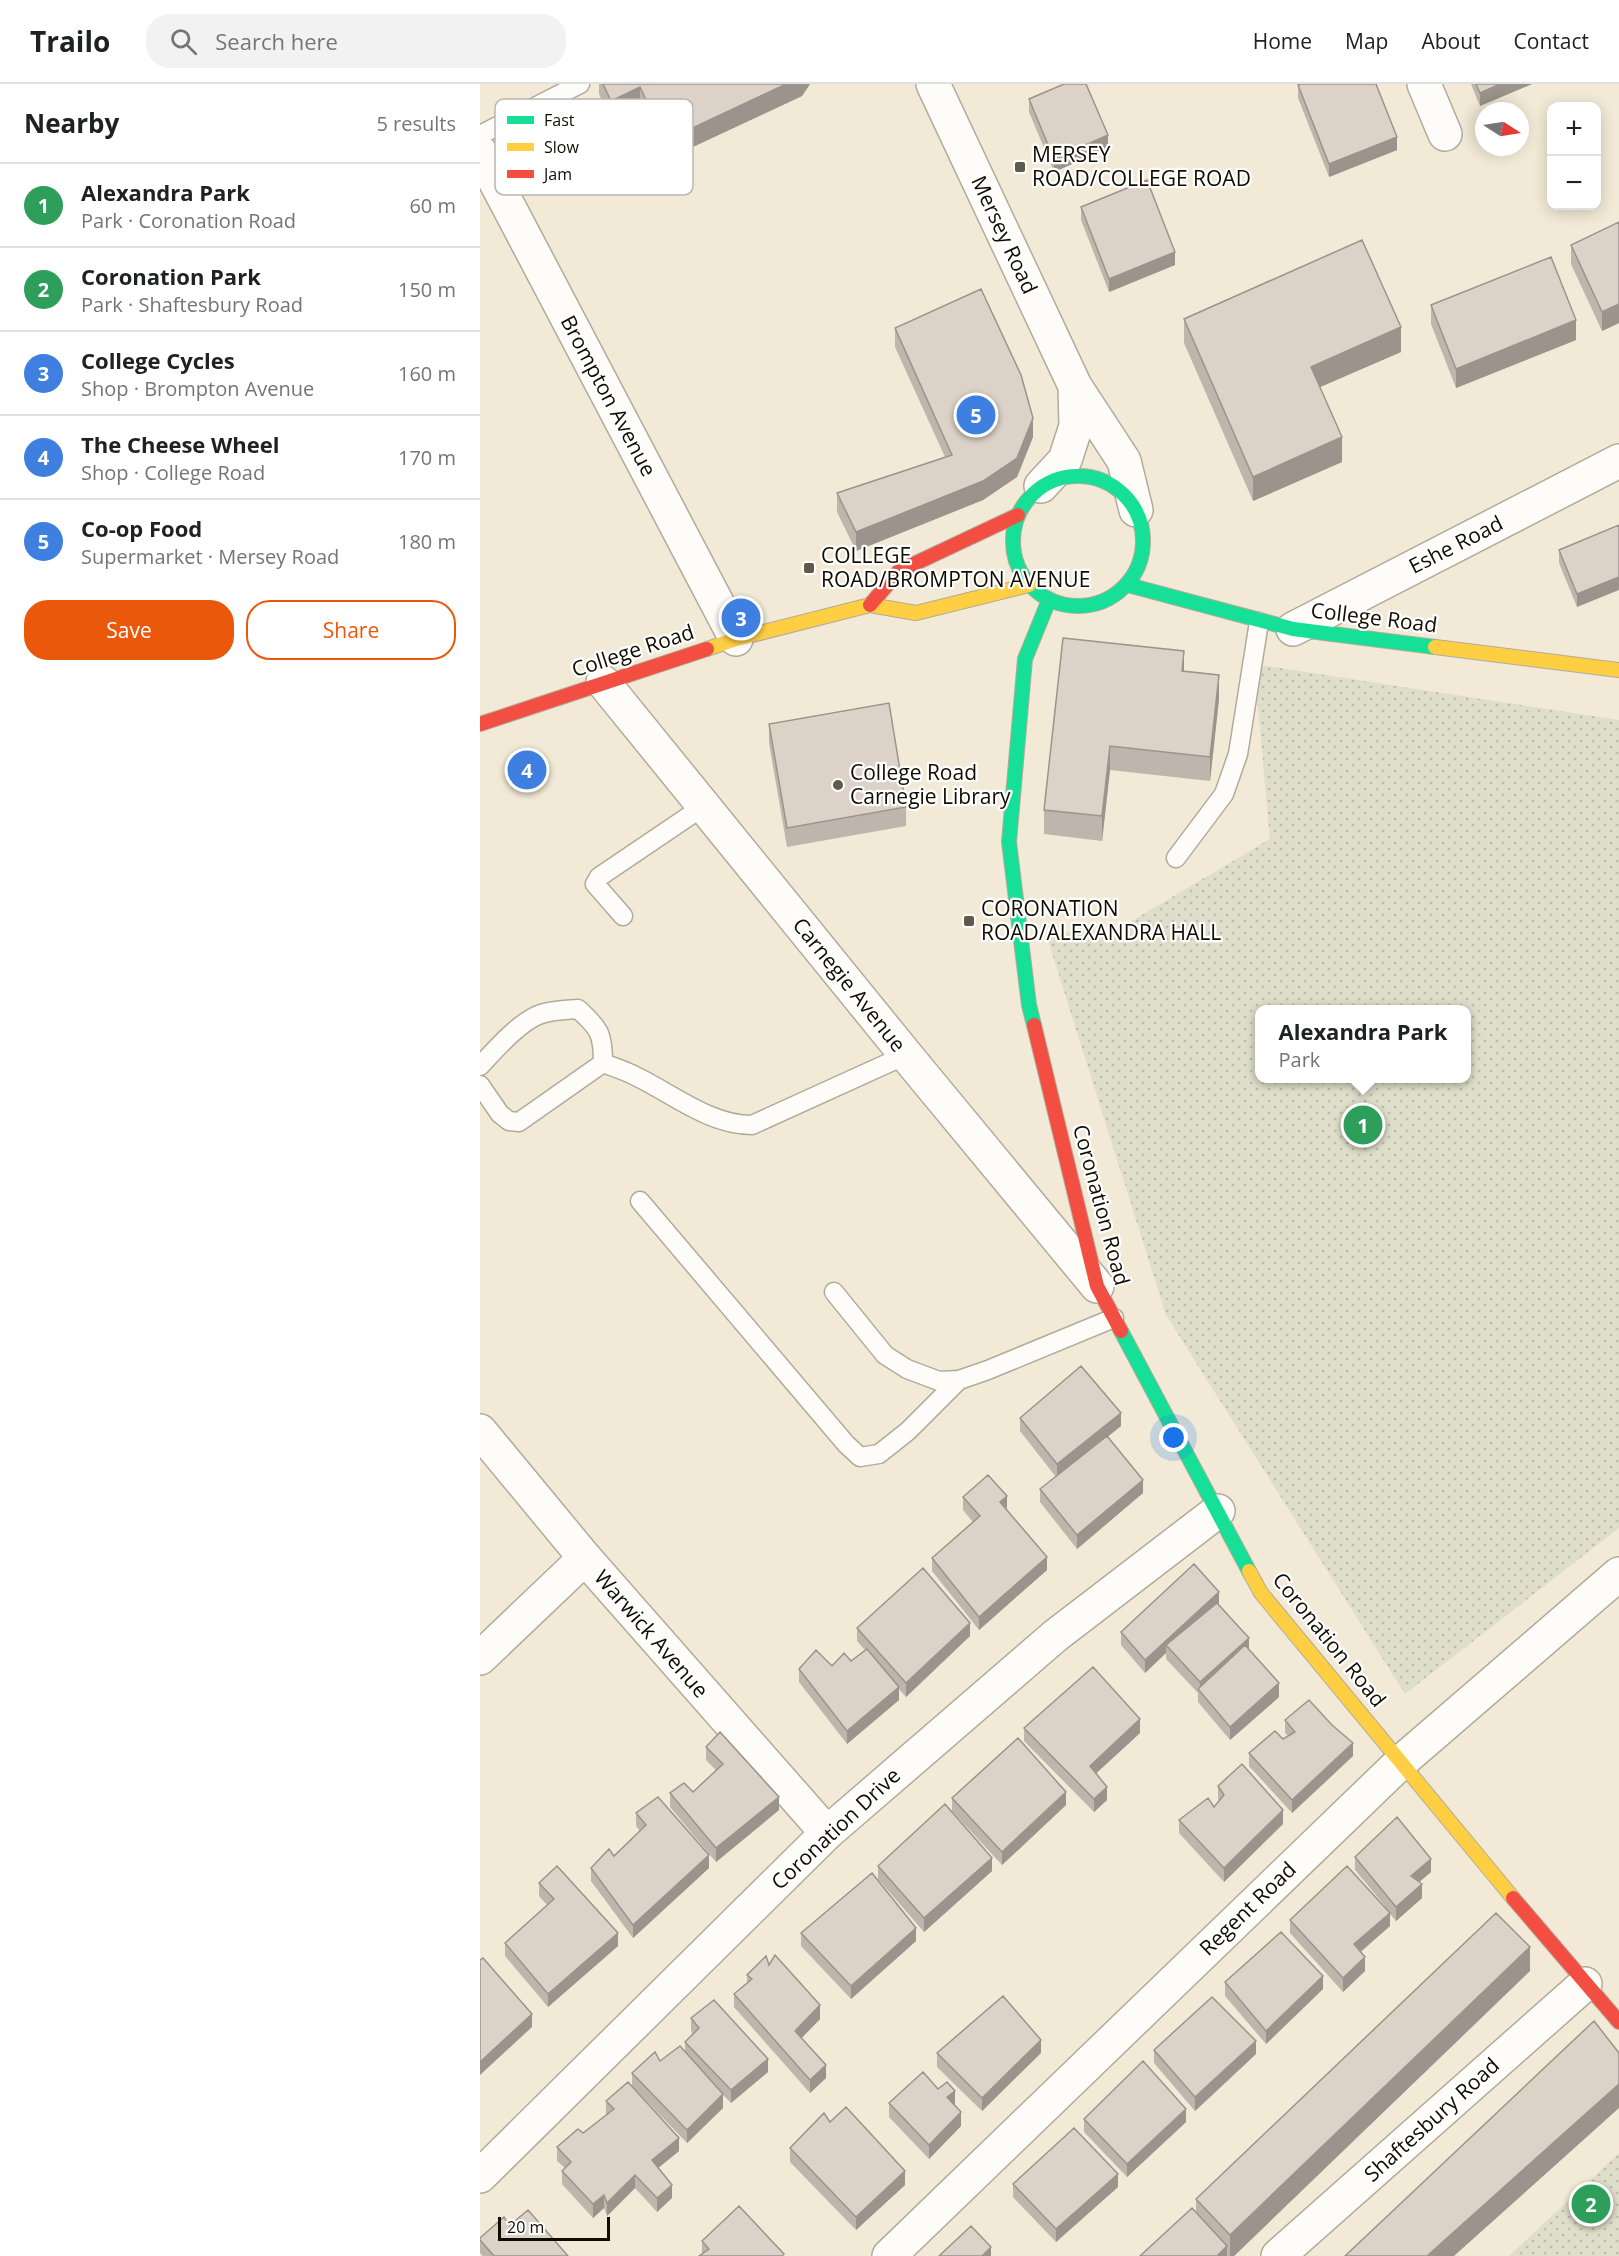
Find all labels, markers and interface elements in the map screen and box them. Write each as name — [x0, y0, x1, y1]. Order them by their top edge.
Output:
search box — [146, 14, 566, 68]
text: Trailo — [30, 22, 110, 60]
icon: search — [167, 25, 200, 58]
text: Search here — [215, 26, 338, 56]
text: Home — [1253, 27, 1312, 55]
text: Map — [1345, 27, 1388, 55]
text: About — [1421, 27, 1481, 55]
text: Contact — [1514, 27, 1589, 55]
legend — [495, 99, 693, 195]
north arrow — [1475, 102, 1529, 156]
map controls — [1547, 102, 1601, 210]
button: + — [1547, 102, 1601, 156]
text: Nearby — [24, 105, 119, 141]
text: Fast — [544, 109, 575, 131]
text: 5 results — [376, 110, 456, 137]
text: Slow — [544, 136, 579, 158]
place label: MERSEY ROAD/COLLEGE ROAD — [1032, 140, 1251, 192]
button: − — [1547, 156, 1601, 210]
marker: MERSEY ROAD/COLLEGE ROAD — [1013, 160, 1027, 174]
text: Jam — [542, 163, 572, 185]
street label: Mersey Road — [965, 171, 1044, 298]
text: Alexandra Park — [81, 177, 250, 207]
text: 1 — [38, 192, 49, 219]
text: 60 m — [409, 192, 456, 219]
text: Park · Coronation Road — [81, 207, 296, 234]
text: Coronation Park — [81, 261, 261, 291]
text: 2 — [38, 276, 49, 303]
text: 150 m — [398, 276, 456, 303]
text: Park · Shaftesbury Road — [81, 291, 303, 318]
street label: Brompton Avenue — [555, 310, 663, 481]
text: College Cycles — [81, 345, 235, 375]
text: 3 — [38, 360, 49, 387]
text: 160 m — [398, 360, 456, 387]
text: Shop · Brompton Avenue — [81, 375, 314, 402]
pin: 5 — [956, 392, 996, 438]
text: The Cheese Wheel — [81, 429, 279, 459]
text: 4 — [38, 444, 49, 471]
text: 170 m — [398, 444, 456, 471]
text: Shop · College Road — [81, 459, 265, 486]
street label: Eshe Road — [1404, 508, 1507, 580]
text: Co-op Food — [81, 513, 202, 543]
text: 5 — [38, 528, 49, 555]
text: 180 m — [398, 528, 456, 555]
place label: COLLEGE ROAD/BROMPTON AVENUE — [821, 541, 1090, 593]
text: Supermarket · Mersey Road — [81, 543, 339, 570]
marker: COLLEGE ROAD/BROMPTON AVENUE — [802, 561, 816, 575]
street label: College Road — [1309, 595, 1439, 639]
pin: 3 — [722, 596, 760, 640]
button: Save — [24, 600, 234, 660]
button: Share — [246, 600, 456, 660]
street label: College Road — [568, 617, 697, 683]
pin: 4 — [508, 748, 546, 792]
place label: College Road Carnegie Library — [850, 758, 1011, 810]
marker: College Road Carnegie Library — [831, 778, 845, 792]
place label: CORONATION ROAD/ALEXANDRA HALL — [981, 894, 1221, 946]
street label: Carnegie Avenue — [787, 911, 913, 1057]
marker: CORONATION ROAD/ALEXANDRA HALL — [962, 914, 976, 928]
popup — [1255, 1005, 1471, 1083]
text: Alexandra Park — [1278, 1016, 1448, 1046]
text: Park — [1278, 1046, 1320, 1073]
pin: 1 — [1344, 1102, 1382, 1148]
street label: Coronation Road — [1067, 1121, 1137, 1288]
your location — [1159, 1423, 1188, 1452]
street label: Warwick Avenue — [588, 1563, 715, 1703]
street label: Coronation Road — [1267, 1566, 1393, 1712]
street label: Coronation Drive — [765, 1761, 906, 1895]
street label: Regent Road — [1193, 1855, 1302, 1961]
street label: Shaftesbury Road — [1358, 2051, 1505, 2187]
pin: 2 — [1572, 2182, 1610, 2226]
scale bar — [498, 2214, 610, 2242]
text: 20 m — [507, 2216, 544, 2238]

